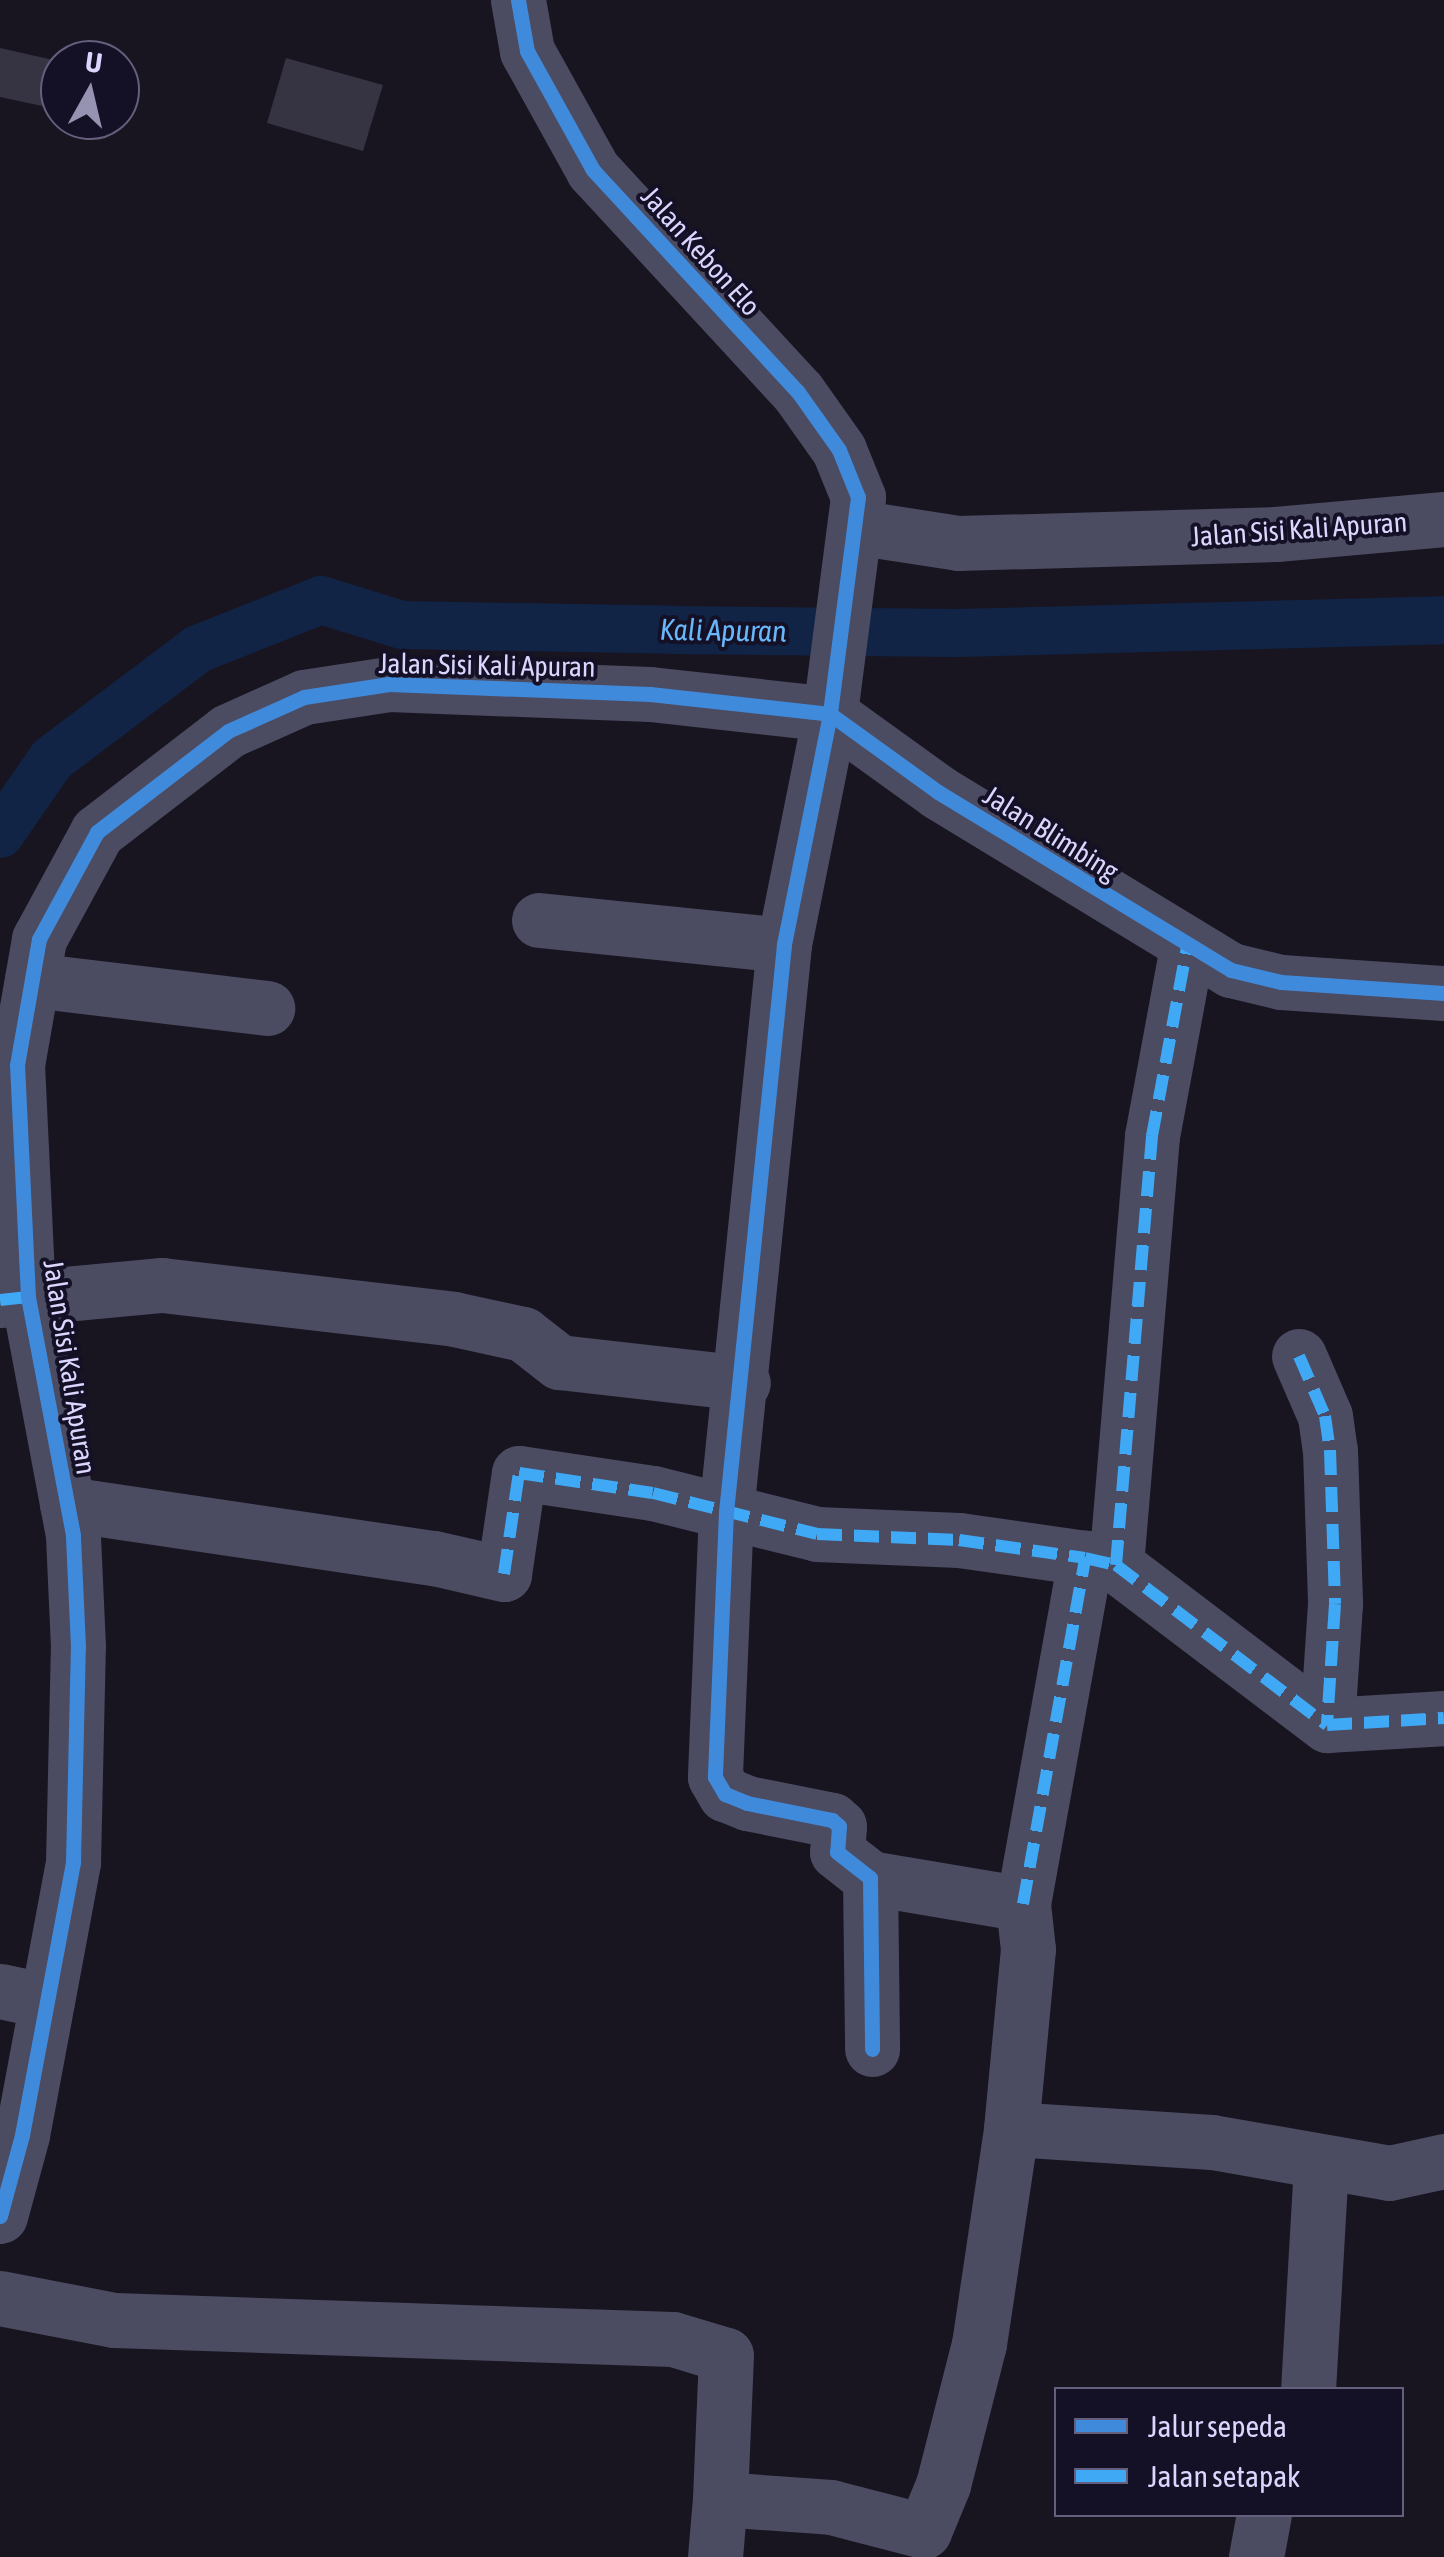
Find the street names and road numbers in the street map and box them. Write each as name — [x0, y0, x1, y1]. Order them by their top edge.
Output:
street label: Jalan Kebon Elo — [634, 180, 768, 322]
street label: Jalan Sisi Kali Apuran — [1190, 505, 1408, 553]
street label: Jalan Sisi Kali Apuran — [378, 646, 596, 684]
street label: Jalan Blimbing — [977, 778, 1125, 888]
street label: Jalan Sisi Kali Apuran — [36, 1257, 104, 1477]

